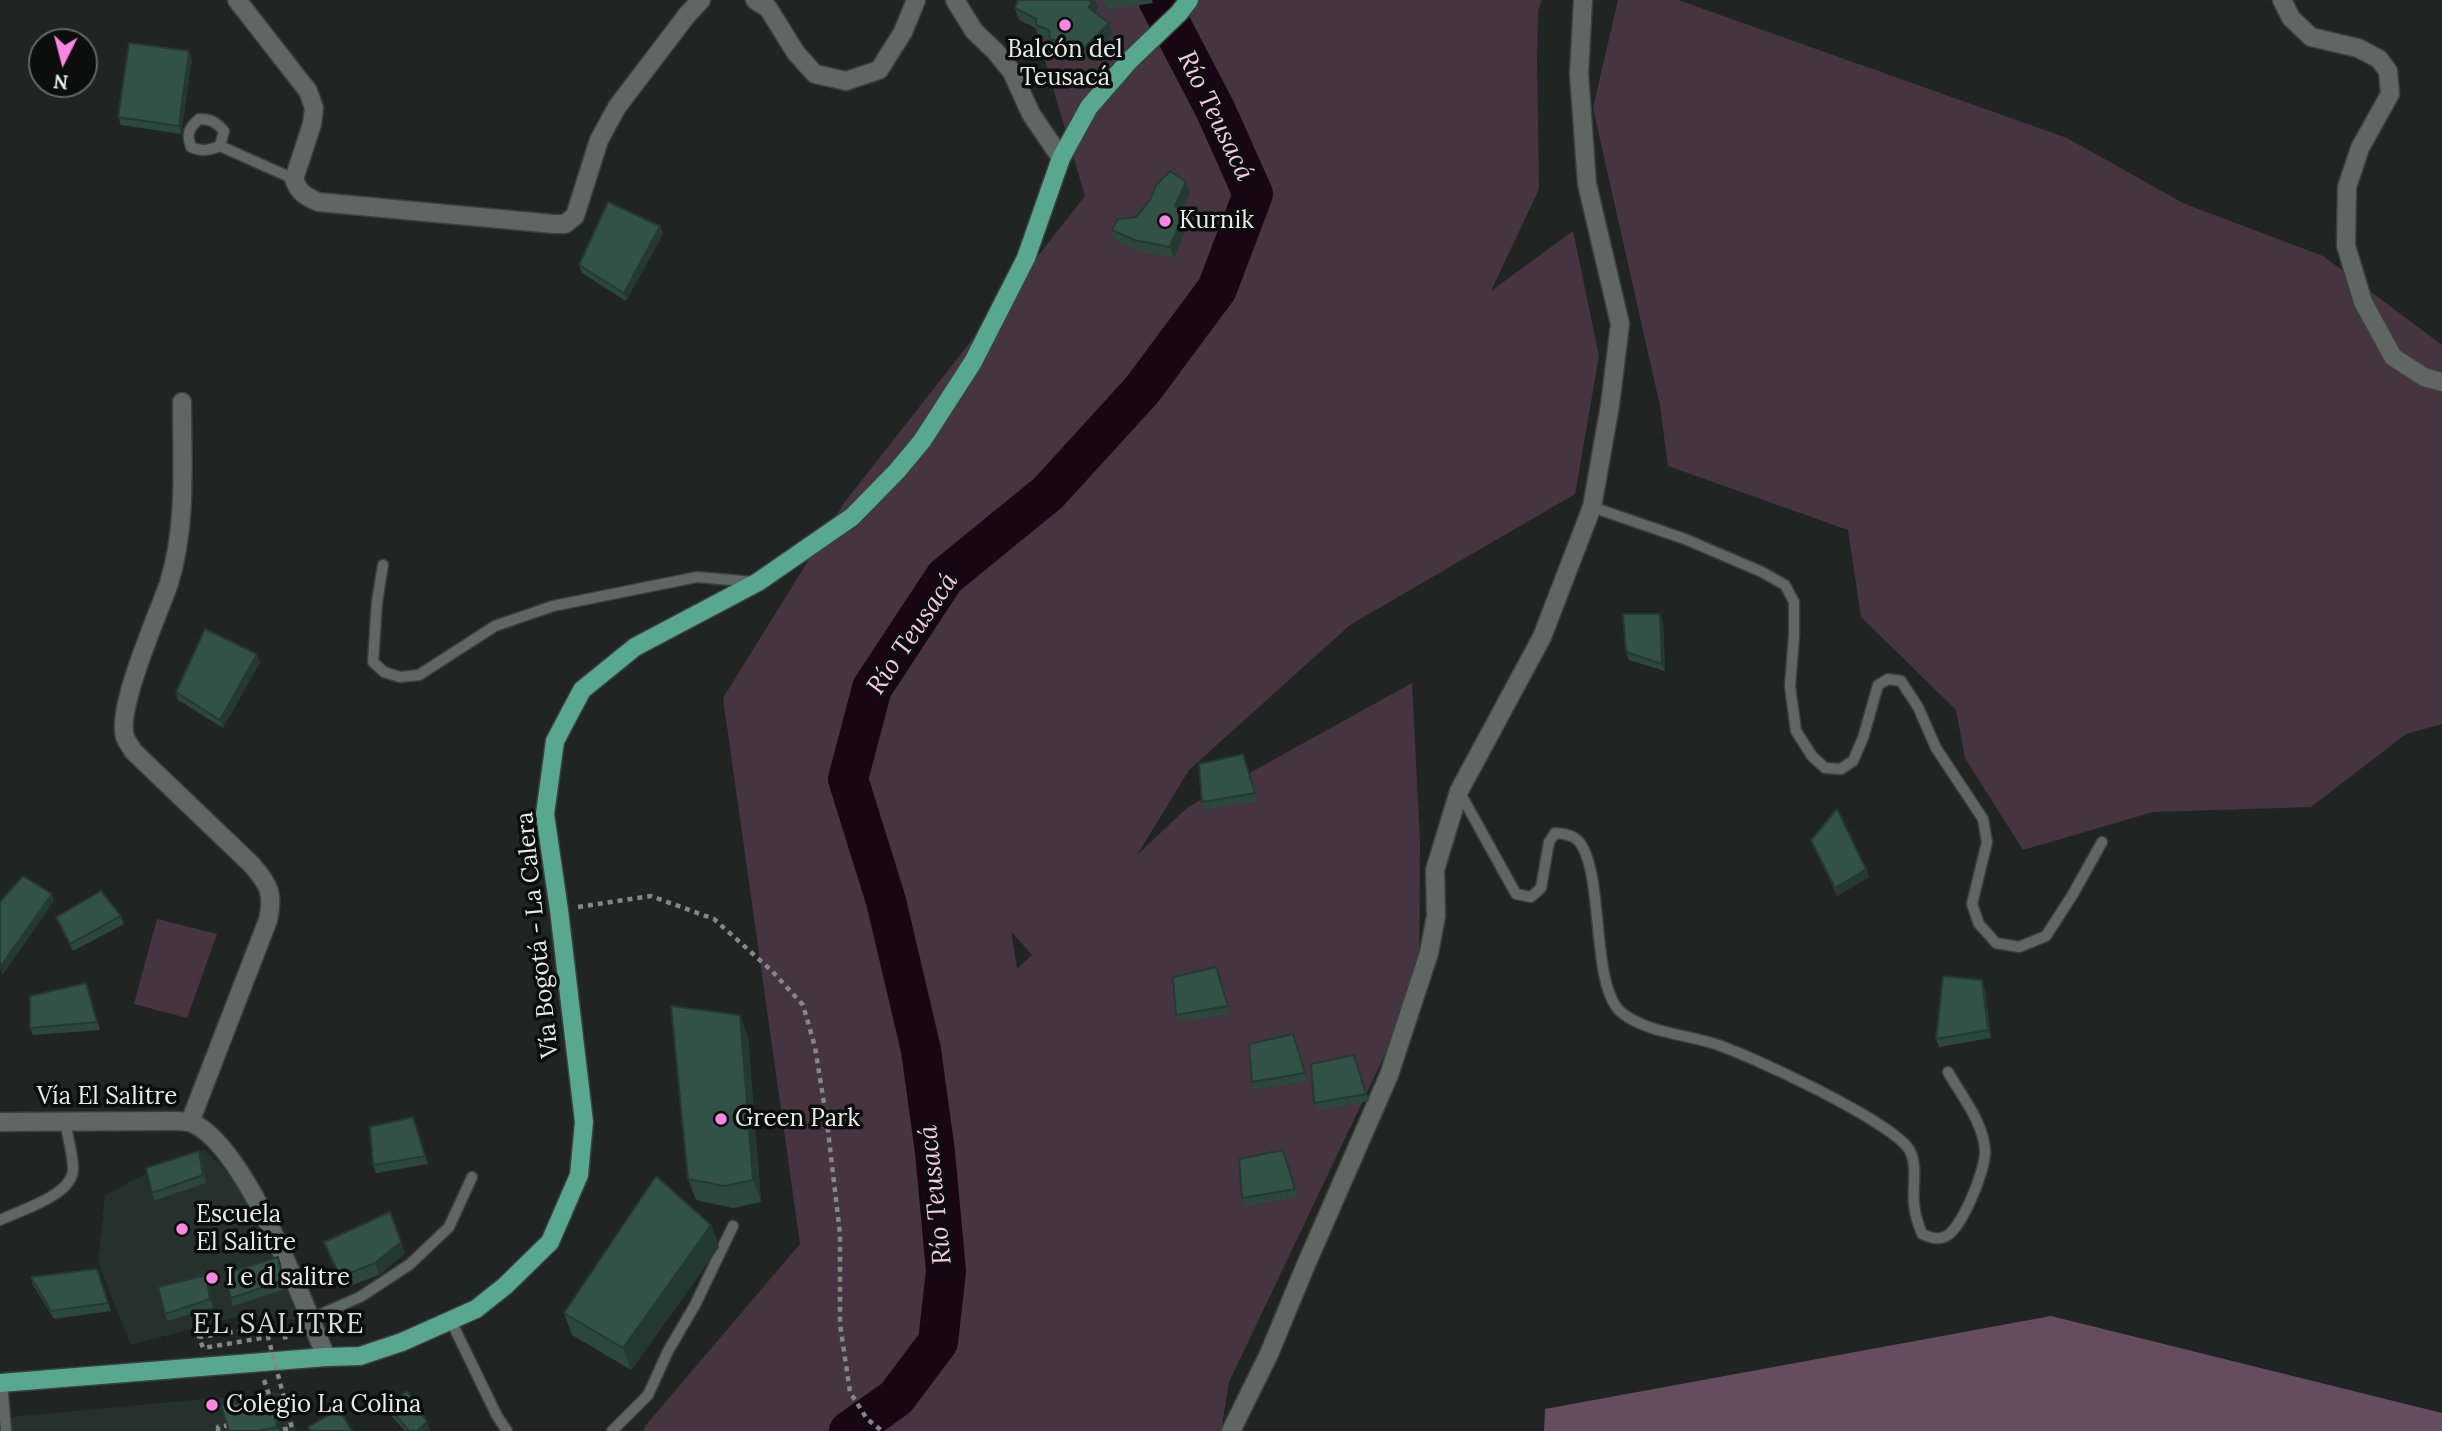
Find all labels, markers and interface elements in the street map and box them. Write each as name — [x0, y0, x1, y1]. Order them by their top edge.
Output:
marker: Balcón del Teusacá — [1057, 17, 1073, 33]
north arrow — [28, 28, 98, 98]
place label: Balcón del Teusacá — [1007, 36, 1123, 92]
water label: Río Teusacá — [1170, 46, 1260, 186]
text: N — [52, 69, 70, 95]
place label: Kurnik — [1179, 207, 1254, 235]
marker: Kurnik — [1157, 213, 1173, 229]
water label: Río Teusacá — [861, 567, 965, 701]
street label: Vía Bogotá - La Calera — [511, 811, 565, 1059]
street label: Vía El Salitre — [37, 1083, 177, 1111]
place label: Green Park — [735, 1105, 860, 1133]
marker: Green Park — [713, 1111, 729, 1127]
water label: Río Teusacá — [913, 1124, 959, 1266]
place label: Escuela El Salitre — [196, 1201, 296, 1257]
marker: Escuela El Salitre — [174, 1221, 190, 1237]
place label: I e d salitre — [226, 1264, 350, 1292]
marker: I e d salitre — [204, 1270, 220, 1286]
district label: EL SALITRE — [194, 1308, 364, 1342]
place label: Colegio La Colina — [226, 1391, 421, 1419]
marker: Colegio La Colina — [204, 1397, 220, 1413]

